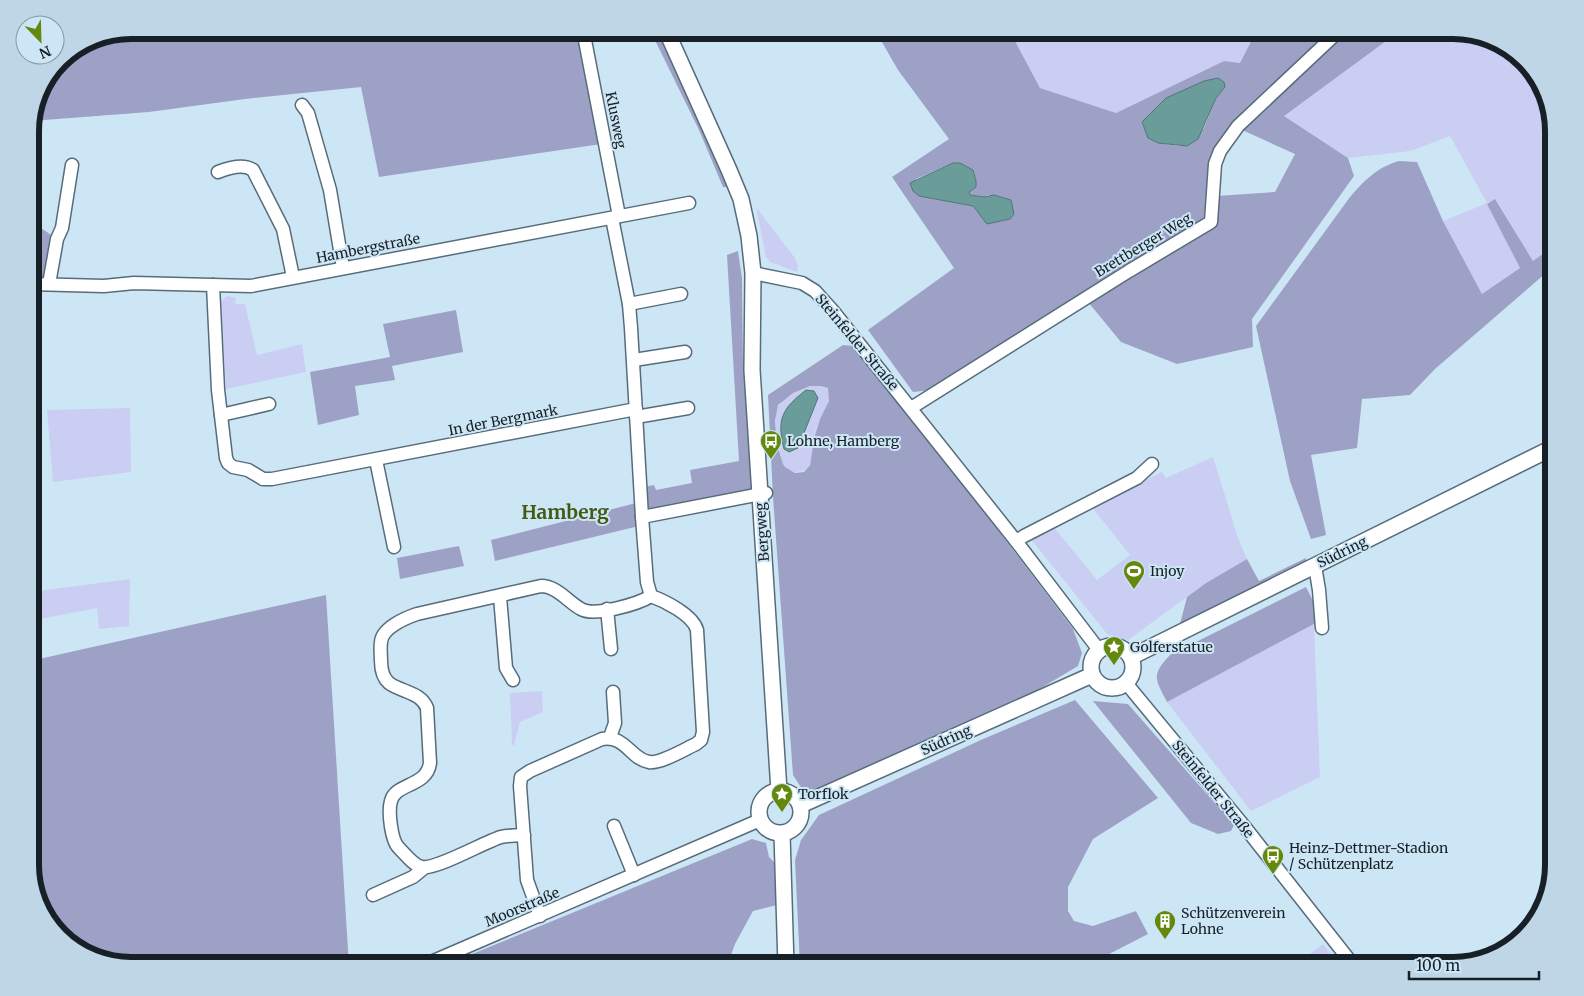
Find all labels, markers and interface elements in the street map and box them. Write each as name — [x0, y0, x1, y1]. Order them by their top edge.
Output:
north arrow — [15, 15, 65, 65]
text: N — [36, 42, 54, 62]
street label: Klusweg — [602, 90, 630, 151]
street label: Brettberger Weg — [1091, 209, 1195, 281]
street label: Hambergstraße — [314, 229, 422, 267]
street label: Steinfelder Straße — [811, 290, 903, 394]
street label: In der Bergmark — [447, 401, 559, 439]
bus stop icon: Lohne, Hamberg — [759, 429, 783, 460]
place label: Lohne, Hamberg — [787, 432, 900, 450]
district label: Hamberg — [521, 500, 609, 524]
street label: Bergweg — [751, 501, 773, 562]
street label: Südring — [1314, 532, 1371, 572]
sports icon: Injoy — [1122, 559, 1146, 590]
place label: Injoy — [1150, 562, 1185, 580]
place icon: Golferstatue — [1102, 635, 1126, 666]
place label: Golferstatue — [1130, 638, 1213, 656]
street label: Südring — [918, 721, 975, 759]
street label: Steinfelder Straße — [1168, 736, 1258, 842]
place icon: Torflok — [770, 782, 794, 813]
place label: Torflok — [798, 785, 849, 803]
place label: Heinz-Dettmer-Stadion / Schützenplatz — [1289, 839, 1448, 873]
bus stop icon: Heinz-Dettmer-Stadion / Schützenplatz — [1261, 844, 1285, 875]
street label: Moorstraße — [482, 883, 562, 931]
place label: Schützenverein Lohne — [1181, 904, 1285, 938]
building icon: Schützenverein Lohne — [1153, 909, 1177, 940]
scale bar — [1409, 948, 1539, 980]
text: 100 m — [1416, 956, 1460, 975]

